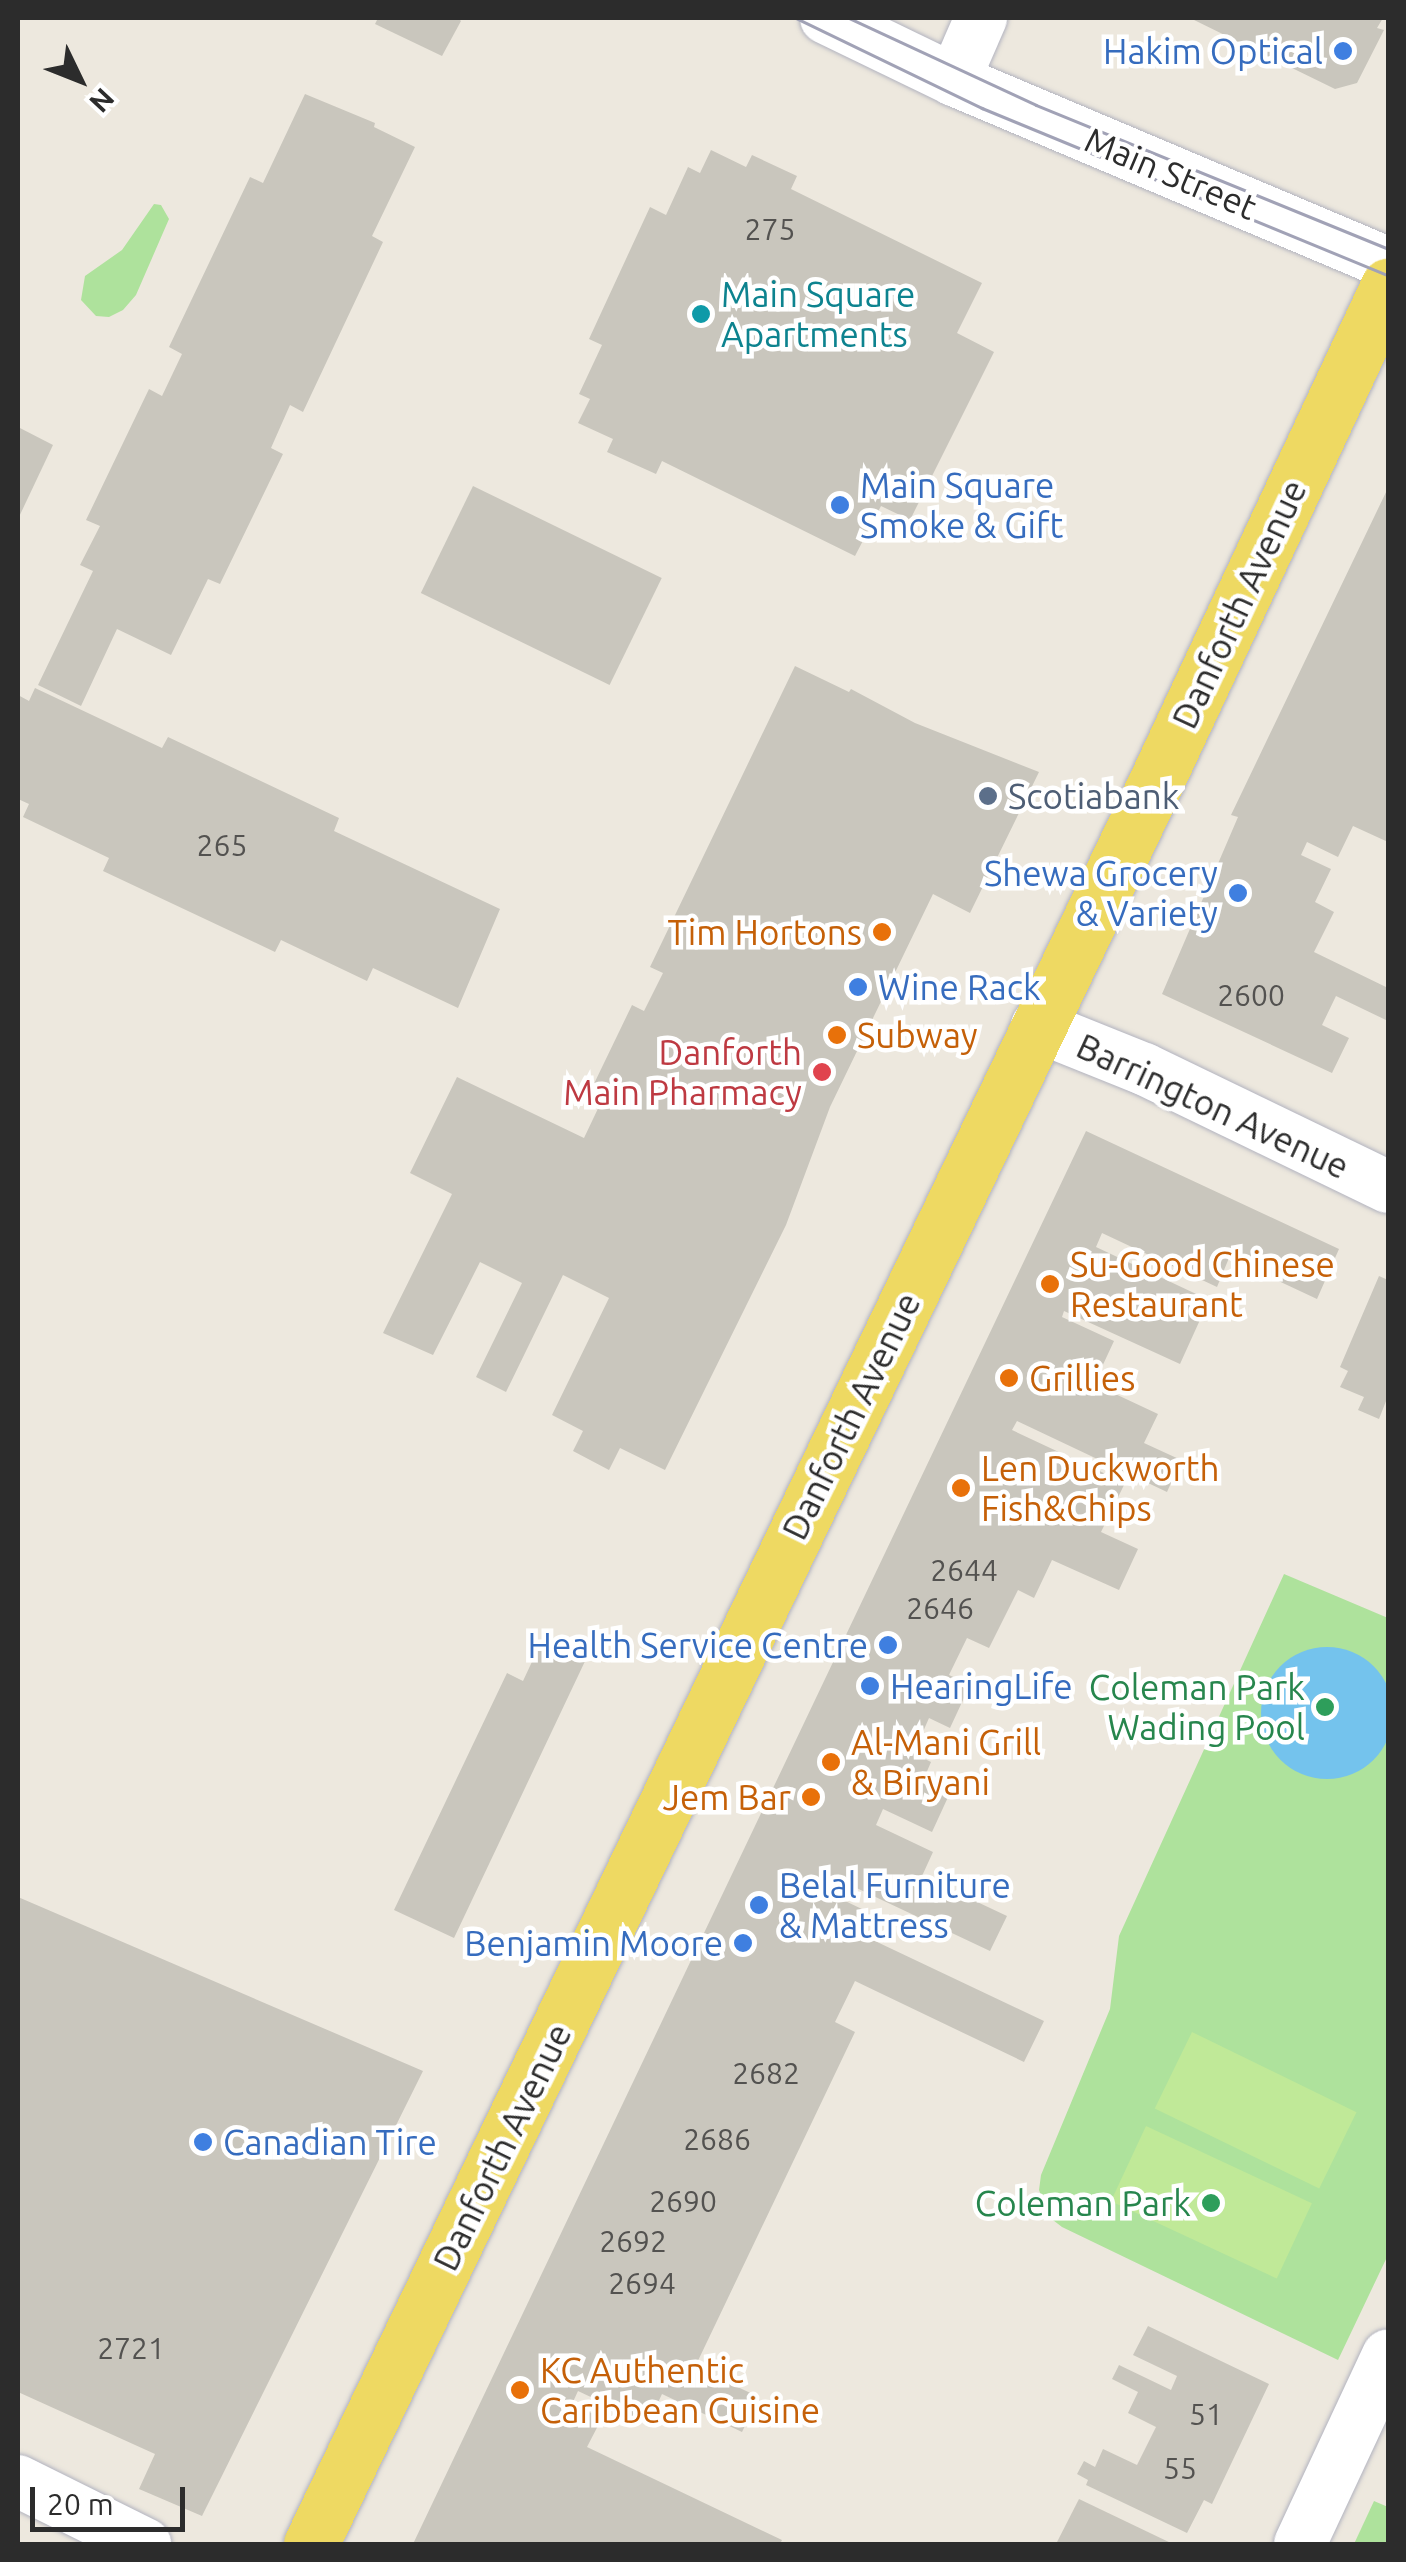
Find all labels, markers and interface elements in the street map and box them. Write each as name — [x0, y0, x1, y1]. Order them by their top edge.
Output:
north arrow — [30, 30, 130, 130]
place label: Hakim Optical — [1103, 30, 1323, 72]
marker: Hakim Optical — [1332, 40, 1354, 62]
text: N — [84, 83, 121, 119]
street label: Main Street — [1079, 118, 1263, 228]
house number: 275 — [745, 211, 795, 247]
place label: Main Square Apartments — [721, 273, 915, 355]
marker: Main Square Apartments — [690, 303, 712, 325]
place label: Main Square Smoke & Gift — [860, 464, 1063, 546]
street label: Danforth Avenue — [1163, 473, 1315, 735]
marker: Main Square Smoke & Gift — [829, 494, 851, 516]
place label: Scotiabank — [1008, 775, 1179, 817]
marker: Scotiabank — [977, 785, 999, 807]
house number: 265 — [197, 827, 247, 863]
place label: Shewa Grocery & Variety — [984, 852, 1218, 934]
marker: Shewa Grocery & Variety — [1227, 882, 1249, 904]
place label: Tim Hortons — [668, 911, 862, 953]
marker: Tim Hortons — [871, 921, 893, 943]
place label: Wine Rack — [878, 966, 1041, 1008]
marker: Wine Rack — [847, 976, 869, 998]
house number: 2600 — [1217, 977, 1285, 1013]
place label: Subway — [857, 1014, 978, 1056]
marker: Subway — [826, 1024, 848, 1046]
street label: Barrington Avenue — [1070, 1025, 1356, 1187]
place label: Danforth Main Pharmacy — [563, 1031, 802, 1113]
marker: Danforth Main Pharmacy — [811, 1061, 833, 1083]
place label: Su-Good Chinese Restaurant — [1070, 1243, 1335, 1325]
marker: Su-Good Chinese Restaurant — [1039, 1273, 1061, 1295]
street label: Danforth Avenue — [773, 1286, 929, 1546]
place label: Grillies — [1029, 1357, 1135, 1399]
marker: Grillies — [998, 1367, 1020, 1389]
place label: Len Duckworth Fish&Chips — [981, 1447, 1219, 1529]
marker: Len Duckworth Fish&Chips — [950, 1477, 972, 1499]
house number: 2644 — [930, 1552, 998, 1588]
house number: 2646 — [906, 1590, 974, 1626]
place label: Health Service Centre — [528, 1624, 868, 1666]
marker: Health Service Centre — [877, 1634, 899, 1656]
place label: HearingLife — [890, 1665, 1073, 1707]
place label: Coleman Park Wading Pool — [1089, 1666, 1305, 1748]
marker: HearingLife — [859, 1675, 881, 1697]
marker: Coleman Park Wading Pool — [1314, 1696, 1336, 1718]
place label: Al-Mani Grill & Biryani — [851, 1721, 1041, 1803]
marker: Al-Mani Grill & Biryani — [820, 1751, 842, 1773]
place label: Jem Bar — [663, 1776, 791, 1818]
marker: Jem Bar — [800, 1786, 822, 1808]
place label: Belal Furniture & Mattress — [779, 1864, 1011, 1946]
marker: Belal Furniture & Mattress — [748, 1894, 770, 1916]
place label: Benjamin Moore — [464, 1922, 723, 1964]
marker: Benjamin Moore — [732, 1932, 754, 1954]
street label: Danforth Avenue — [424, 2017, 580, 2277]
house number: 2682 — [732, 2055, 800, 2091]
place label: Canadian Tire — [223, 2121, 437, 2163]
house number: 2686 — [683, 2121, 751, 2157]
marker: Canadian Tire — [192, 2131, 214, 2153]
place label: Coleman Park — [975, 2182, 1191, 2224]
house number: 2690 — [649, 2183, 717, 2219]
marker: Coleman Park — [1200, 2192, 1222, 2214]
house number: 2692 — [599, 2223, 667, 2259]
house number: 2694 — [608, 2265, 676, 2301]
house number: 2721 — [97, 2330, 165, 2366]
place label: KC Authentic Caribbean Cuisine — [540, 2349, 820, 2431]
marker: KC Authentic Caribbean Cuisine — [509, 2379, 531, 2401]
house number: 51 — [1189, 2396, 1223, 2432]
house number: 55 — [1163, 2450, 1197, 2486]
scale bar — [35, 2467, 190, 2529]
text: 20 m — [47, 2487, 114, 2521]

